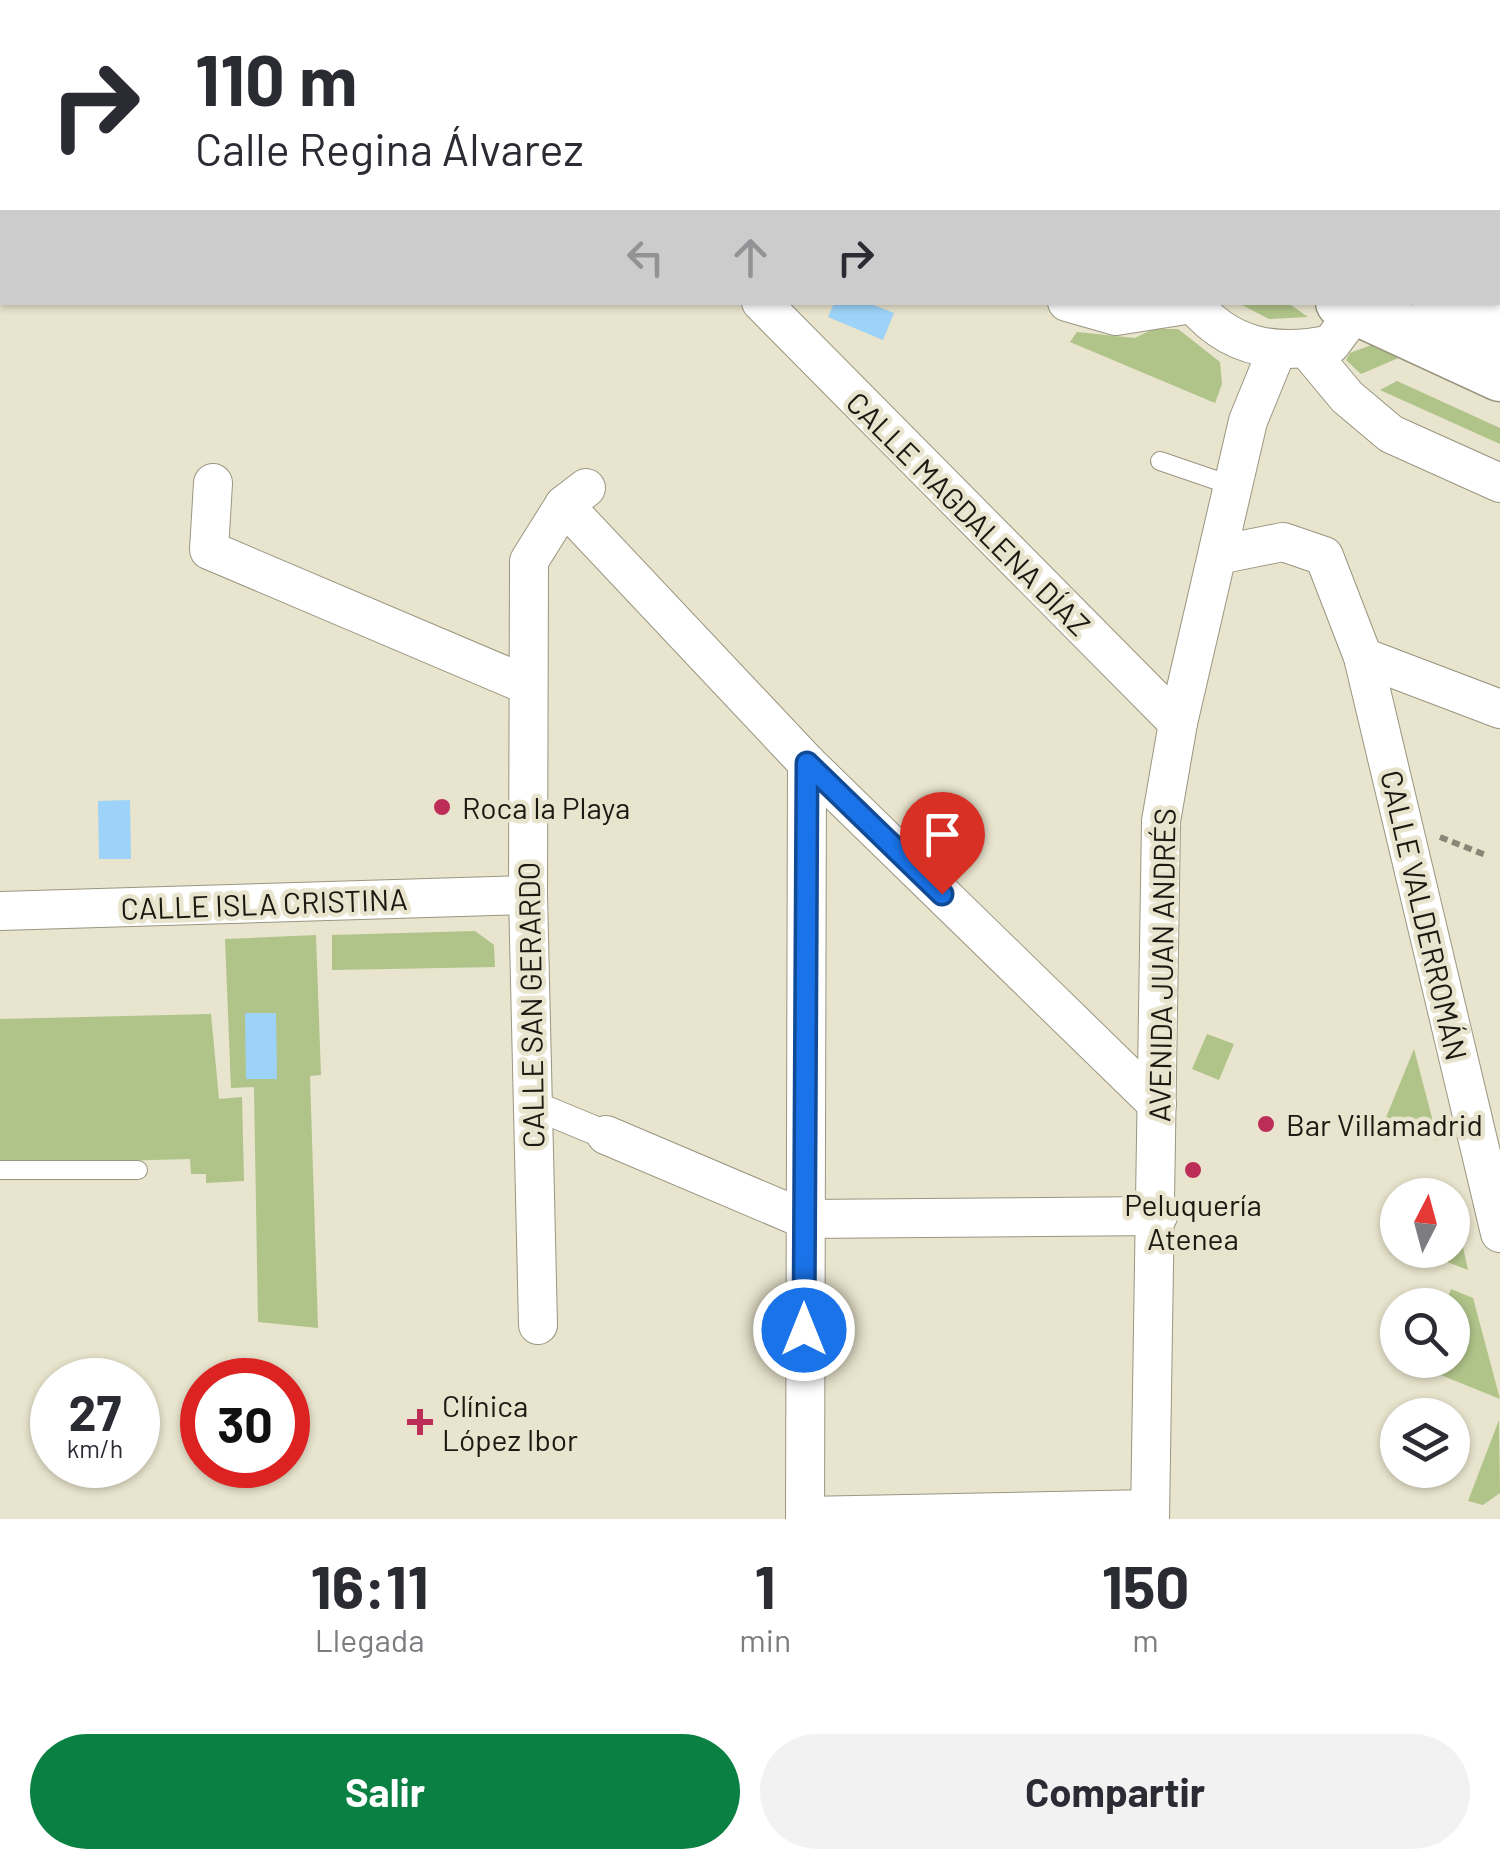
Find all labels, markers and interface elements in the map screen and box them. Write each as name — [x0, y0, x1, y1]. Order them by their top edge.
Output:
text: 110 m — [195, 36, 357, 120]
icon: right — [30, 40, 160, 170]
text: Calle Regina Álvarez — [195, 121, 584, 175]
icon: left — [618, 230, 673, 285]
icon: ahead — [723, 230, 778, 285]
icon: right — [828, 230, 883, 285]
street label: CALLE MAGDALENA DÍAZ — [840, 384, 1098, 642]
street label: CALLE VALDERROMÁN — [1374, 766, 1476, 1064]
place label: Roca la Playa — [462, 789, 630, 825]
pin — [900, 792, 985, 895]
marker: Roca la Playa — [431, 796, 453, 818]
icon: arrive — [915, 807, 970, 862]
street label: AVENIDA JUAN ANDRÉS — [1140, 808, 1182, 1122]
street label: CALLE SAN GERARDO — [510, 862, 550, 1148]
street label: CALLE ISLA CRISTINA — [120, 880, 408, 926]
place label: Bar Villamadrid — [1286, 1106, 1483, 1142]
marker: Bar Villamadrid — [1255, 1113, 1277, 1135]
marker: Peluquería Atenea — [1182, 1159, 1204, 1181]
north arrow — [1380, 1178, 1470, 1268]
map controls — [1380, 1178, 1470, 1488]
place label: Peluquería Atenea — [1124, 1186, 1262, 1256]
position arrow — [752, 1278, 856, 1382]
button: search — [1380, 1288, 1470, 1378]
speed limit sign: 30 — [180, 1358, 310, 1488]
text: 27 — [69, 1381, 121, 1441]
place label: Clínica López Ibor — [442, 1387, 578, 1457]
button: layers — [1380, 1398, 1470, 1488]
marker: Clínica López Ibor — [407, 1409, 433, 1435]
text: km/h — [67, 1433, 123, 1463]
text: 16:11 — [311, 1549, 429, 1621]
text: 1 — [755, 1549, 776, 1621]
text: 150 — [1102, 1549, 1189, 1621]
text: Llegada — [315, 1620, 425, 1658]
text: min — [739, 1620, 791, 1658]
text: m — [1132, 1620, 1159, 1658]
button: Salir — [30, 1734, 740, 1849]
button: Compartir — [760, 1734, 1470, 1849]

